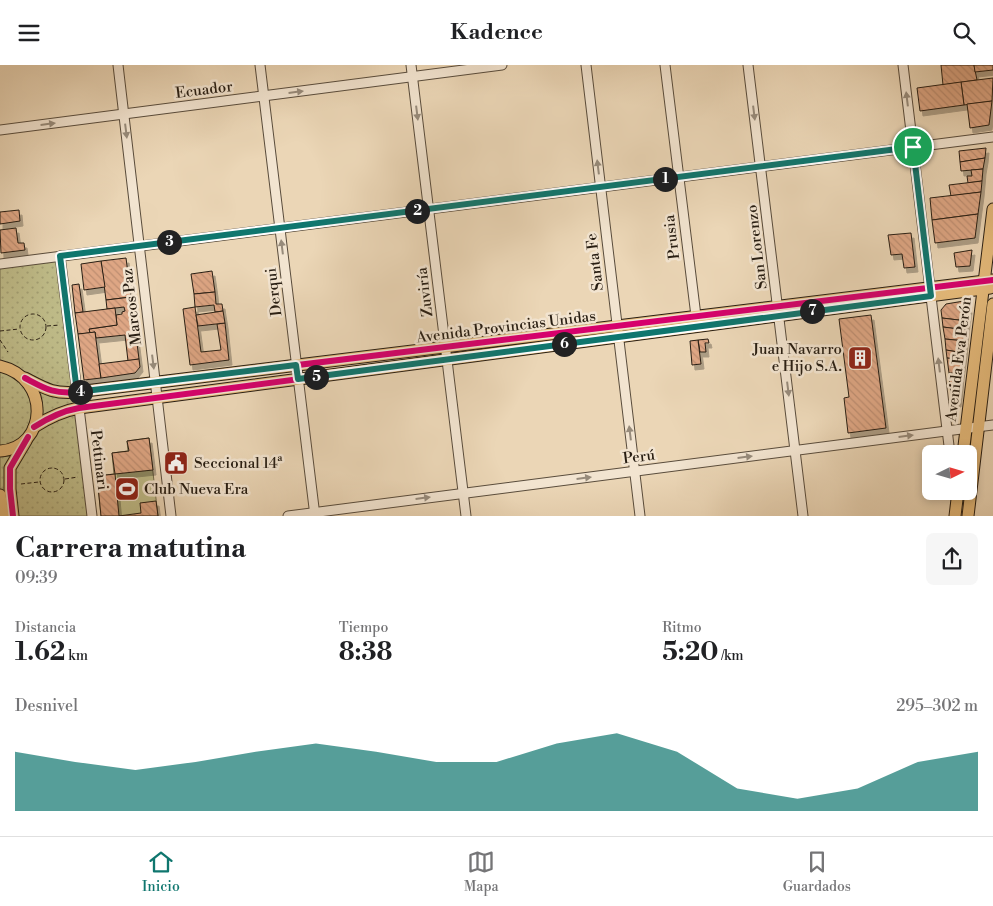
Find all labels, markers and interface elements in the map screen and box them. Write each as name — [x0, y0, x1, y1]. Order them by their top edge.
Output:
icon: menu — [15, 19, 43, 47]
text: Kadence — [450, 19, 543, 46]
icon: search — [950, 19, 978, 47]
street label: Ecuador — [174, 77, 234, 103]
one-way arrow — [289, 87, 305, 95]
one-way arrow — [903, 91, 911, 107]
one-way arrow — [413, 106, 421, 122]
one-way arrow — [750, 106, 758, 122]
one-way arrow — [41, 120, 57, 128]
one-way arrow — [122, 123, 130, 139]
pin — [892, 126, 934, 168]
icon: arrive — [899, 133, 927, 161]
one-way arrow — [594, 159, 602, 175]
pin: 1 — [652, 167, 678, 191]
text: 1 — [662, 170, 669, 188]
pin: 2 — [404, 199, 430, 223]
text: 2 — [413, 202, 422, 220]
street label: San Lorenzo — [742, 204, 772, 290]
street label: Prusia — [660, 213, 684, 260]
pin: 3 — [156, 229, 182, 255]
street label: Santa Fe — [582, 232, 608, 292]
text: 3 — [165, 233, 174, 251]
one-way arrow — [278, 239, 286, 255]
street label: Zuviría — [412, 266, 437, 318]
street label: Derqui — [262, 267, 286, 317]
street label: Marcos Paz — [118, 268, 146, 346]
street label: Avenida Eva Perón — [942, 295, 976, 424]
pin: 7 — [800, 299, 824, 323]
text: 7 — [808, 302, 817, 320]
street label: Avenida Provincias Unidas — [414, 307, 597, 348]
pin: 6 — [552, 331, 576, 357]
text: 6 — [560, 335, 569, 353]
place label: Juan Navarro e Hijo S.A. — [752, 340, 842, 376]
building icon: Juan Navarro e Hijo S.A. — [847, 345, 873, 371]
one-way arrow — [149, 354, 157, 370]
one-way arrow — [935, 356, 943, 372]
pin: 5 — [304, 365, 328, 389]
text: 5 — [312, 368, 321, 386]
pin: 4 — [68, 379, 92, 405]
one-way arrow — [784, 382, 792, 398]
text: 4 — [76, 383, 85, 401]
one-way arrow — [626, 425, 634, 441]
street label: Pettinari — [86, 429, 112, 491]
one-way arrow — [899, 432, 915, 440]
north arrow — [922, 445, 978, 500]
map controls — [922, 445, 977, 500]
street label: Perú — [622, 446, 657, 468]
public building icon: Seccional 14ª — [163, 450, 189, 476]
one-way arrow — [737, 452, 753, 460]
place label: Seccional 14ª — [194, 454, 283, 473]
one-way arrow — [576, 473, 592, 481]
sports icon: Club Nueva Era — [114, 476, 140, 502]
place label: Club Nueva Era — [144, 480, 249, 499]
one-way arrow — [415, 494, 431, 502]
text: Carrera matutina — [15, 531, 246, 566]
button: share — [926, 533, 978, 585]
text: 09:39 — [15, 568, 57, 588]
text: Distancia — [15, 619, 76, 637]
text: Tiempo — [339, 619, 388, 637]
text: Ritmo — [662, 619, 702, 637]
text: 1.62 — [15, 637, 65, 668]
text: 8:38 — [339, 637, 392, 668]
text: 5:20 — [662, 637, 718, 668]
text: km — [65, 647, 88, 665]
text: /km — [718, 647, 744, 665]
text: Desnivel — [15, 696, 78, 716]
text: 295–302 m — [896, 696, 978, 716]
tab: Inicio — [142, 848, 180, 896]
tab: Mapa — [464, 848, 499, 896]
tab: Guardados — [783, 848, 851, 896]

